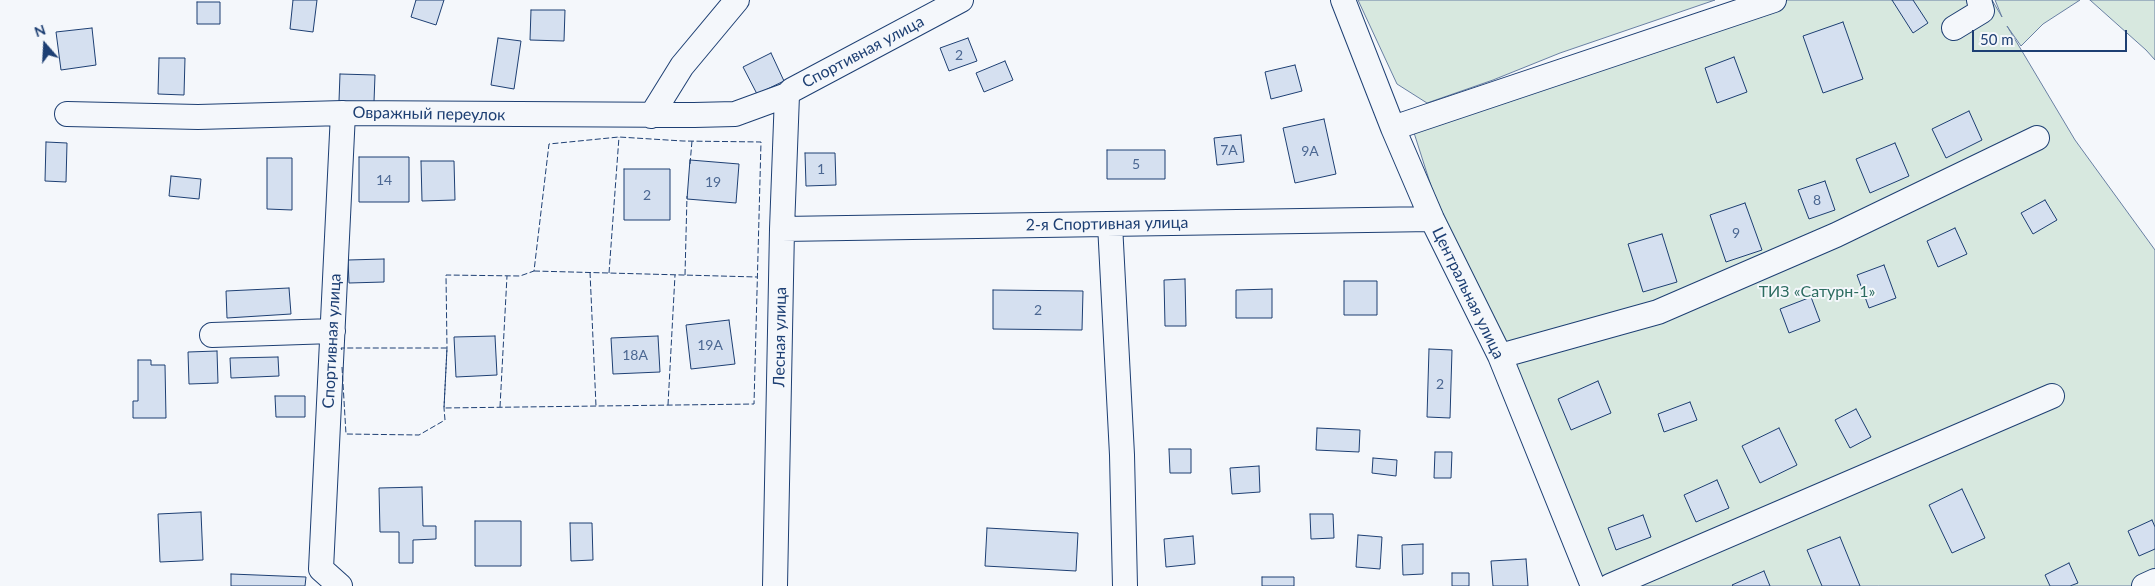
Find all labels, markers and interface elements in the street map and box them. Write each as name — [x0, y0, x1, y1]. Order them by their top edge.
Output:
street label: Спортивная улица — [799, 12, 927, 92]
north arrow — [20, 20, 70, 70]
scale bar — [1975, 20, 2130, 52]
text: N — [32, 21, 48, 40]
text: 50 m — [1980, 30, 2014, 48]
house number: 2 — [955, 47, 963, 63]
street label: Овражный переулок — [352, 103, 506, 125]
house number: 7А — [1220, 142, 1238, 158]
house number: 9А — [1301, 143, 1319, 159]
house number: 5 — [1132, 156, 1140, 172]
house number: 1 — [817, 161, 825, 177]
house number: 14 — [376, 172, 392, 188]
house number: 19 — [705, 174, 721, 190]
house number: 2 — [643, 187, 651, 203]
house number: 8 — [1813, 192, 1821, 208]
street label: 2-я Спортивная улица — [1026, 213, 1188, 235]
street label: Центральная улица — [1428, 224, 1508, 362]
house number: 9 — [1732, 225, 1740, 241]
street label: Спортивная улица — [319, 273, 345, 409]
park label: ТИЗ «Сатурн-1» — [1759, 282, 1875, 302]
street label: Лесная улица — [770, 287, 790, 387]
house number: 2 — [1034, 302, 1042, 318]
house number: 19А — [697, 337, 723, 353]
house number: 18А — [622, 347, 648, 363]
house number: 2 — [1436, 376, 1444, 392]

